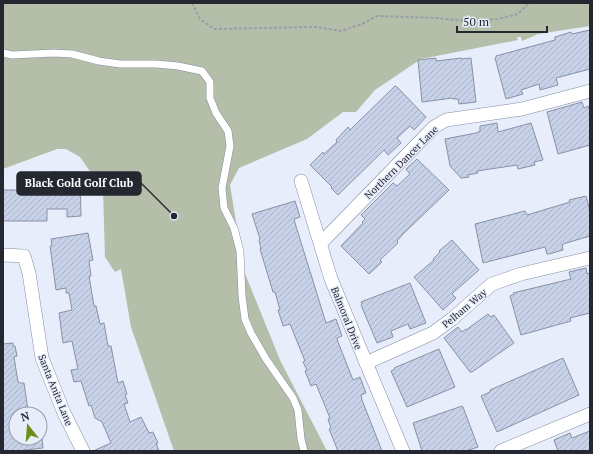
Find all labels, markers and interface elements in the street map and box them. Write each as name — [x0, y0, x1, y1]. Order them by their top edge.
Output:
scale bar — [457, 8, 547, 34]
text: 50 m — [463, 14, 490, 29]
street label: Northern Dancer Lane — [362, 123, 441, 202]
callout: Black Gold Golf Club — [17, 172, 141, 195]
text: Black Gold Golf Club — [25, 176, 134, 190]
street label: Balmoral Drive — [328, 285, 365, 351]
street label: Pelham Way — [439, 285, 490, 331]
street label: Santa Anita Lane — [35, 353, 76, 428]
north arrow — [8, 406, 48, 446]
text: N — [19, 408, 32, 424]

